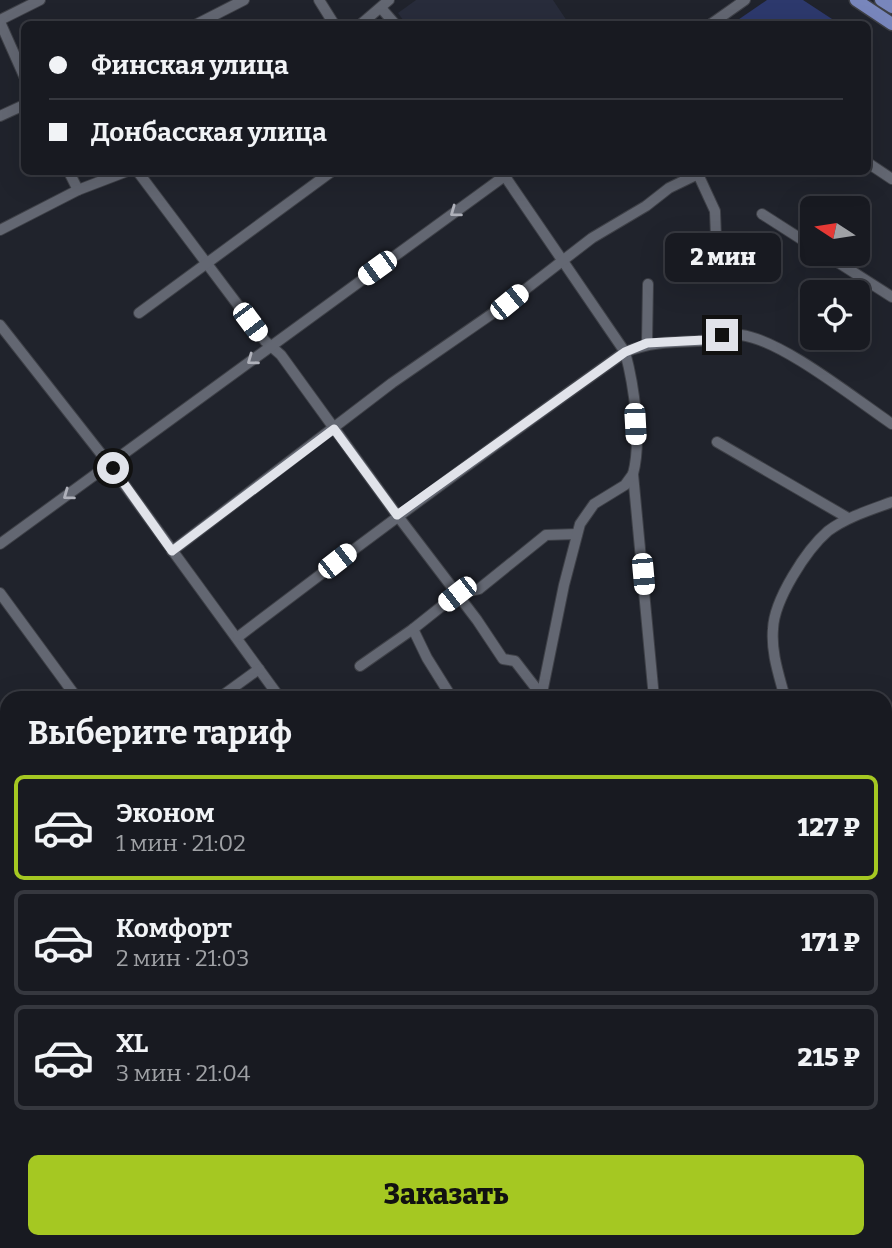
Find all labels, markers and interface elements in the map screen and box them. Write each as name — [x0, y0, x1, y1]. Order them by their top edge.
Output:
text: Финская улица — [91, 50, 289, 81]
text: Донбасская улица — [91, 117, 327, 148]
north arrow — [800, 196, 870, 266]
map controls — [800, 196, 870, 350]
one-way arrow — [450, 204, 463, 216]
callout: 2 мин — [664, 233, 780, 282]
text: 2 мин — [690, 243, 756, 271]
car — [354, 247, 401, 289]
button: locate — [800, 280, 870, 350]
car — [487, 281, 532, 323]
car — [229, 299, 272, 345]
route end — [706, 319, 738, 351]
one-way arrow — [247, 352, 259, 365]
car — [624, 402, 647, 446]
route start — [97, 452, 129, 484]
one-way arrow — [63, 486, 76, 499]
car — [314, 540, 361, 582]
car — [631, 552, 656, 596]
car — [434, 573, 481, 615]
text: Выберите тариф — [28, 714, 292, 752]
icon: car — [32, 796, 95, 859]
text: Эконом — [116, 798, 215, 829]
text: 127 ₽ — [798, 812, 860, 843]
text: 1 мин · 21:02 — [116, 829, 246, 857]
icon: car — [32, 911, 95, 974]
text: Комфорт — [116, 913, 232, 944]
text: 171 ₽ — [801, 927, 860, 958]
text: 2 мин · 21:03 — [116, 944, 249, 972]
icon: car — [32, 1026, 95, 1089]
text: XL — [116, 1028, 148, 1059]
text: 215 ₽ — [798, 1042, 860, 1073]
text: 3 мин · 21:04 — [116, 1059, 250, 1087]
button: Заказать — [28, 1155, 864, 1235]

